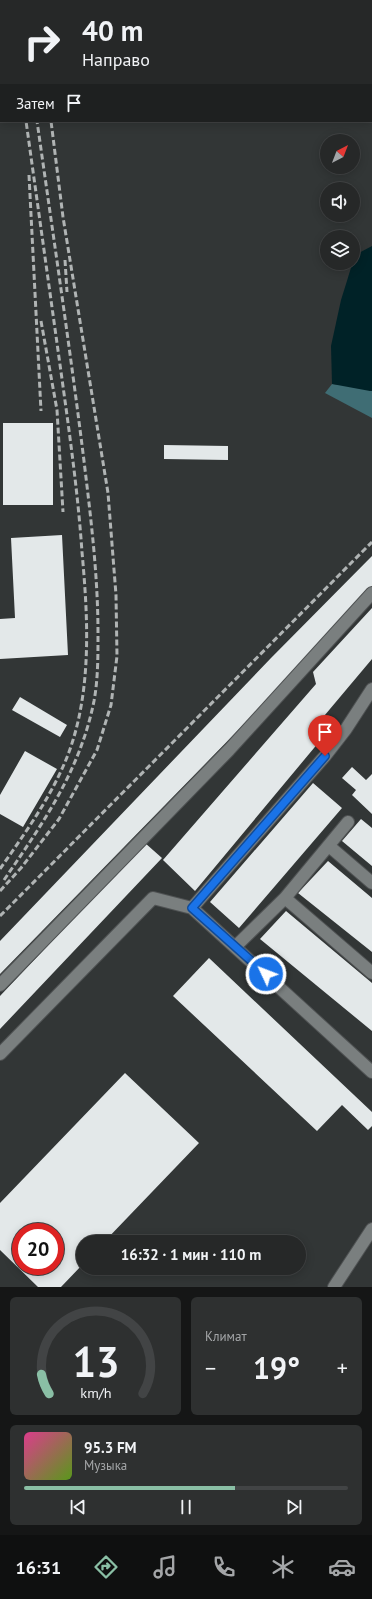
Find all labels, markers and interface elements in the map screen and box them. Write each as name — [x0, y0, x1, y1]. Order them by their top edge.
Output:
text: 40 m — [82, 12, 143, 49]
icon: right — [16, 16, 68, 68]
text: Направо — [82, 48, 150, 71]
icon: arrive — [63, 92, 85, 114]
text: Затем — [16, 94, 55, 113]
north arrow — [320, 134, 360, 174]
map controls — [320, 134, 360, 270]
button: sound — [320, 182, 360, 222]
button: layers — [320, 230, 360, 270]
pin — [308, 715, 342, 756]
icon: arrive — [314, 721, 336, 743]
position arrow — [245, 953, 287, 995]
speed limit sign: 20 — [12, 1223, 64, 1275]
text: 16:32 · 1 мин · 110 m — [121, 1245, 261, 1264]
text: Климат — [205, 1328, 247, 1345]
text: 13 — [72, 1335, 119, 1388]
text: 19° — [253, 1348, 300, 1387]
text: − — [205, 1354, 216, 1382]
text: + — [337, 1354, 348, 1382]
text: km/h — [80, 1383, 111, 1402]
text: 95.3 FM — [84, 1438, 137, 1457]
text: Музыка — [84, 1457, 127, 1474]
icon: previous — [67, 1496, 89, 1518]
icon: pause — [175, 1496, 197, 1518]
icon: next — [283, 1496, 305, 1518]
icon: directions — [92, 1553, 120, 1581]
icon: music — [151, 1553, 179, 1581]
icon: phone — [210, 1553, 238, 1581]
icon: climate — [269, 1553, 297, 1581]
icon: car — [328, 1553, 356, 1581]
text: 16:31 — [16, 1556, 61, 1579]

